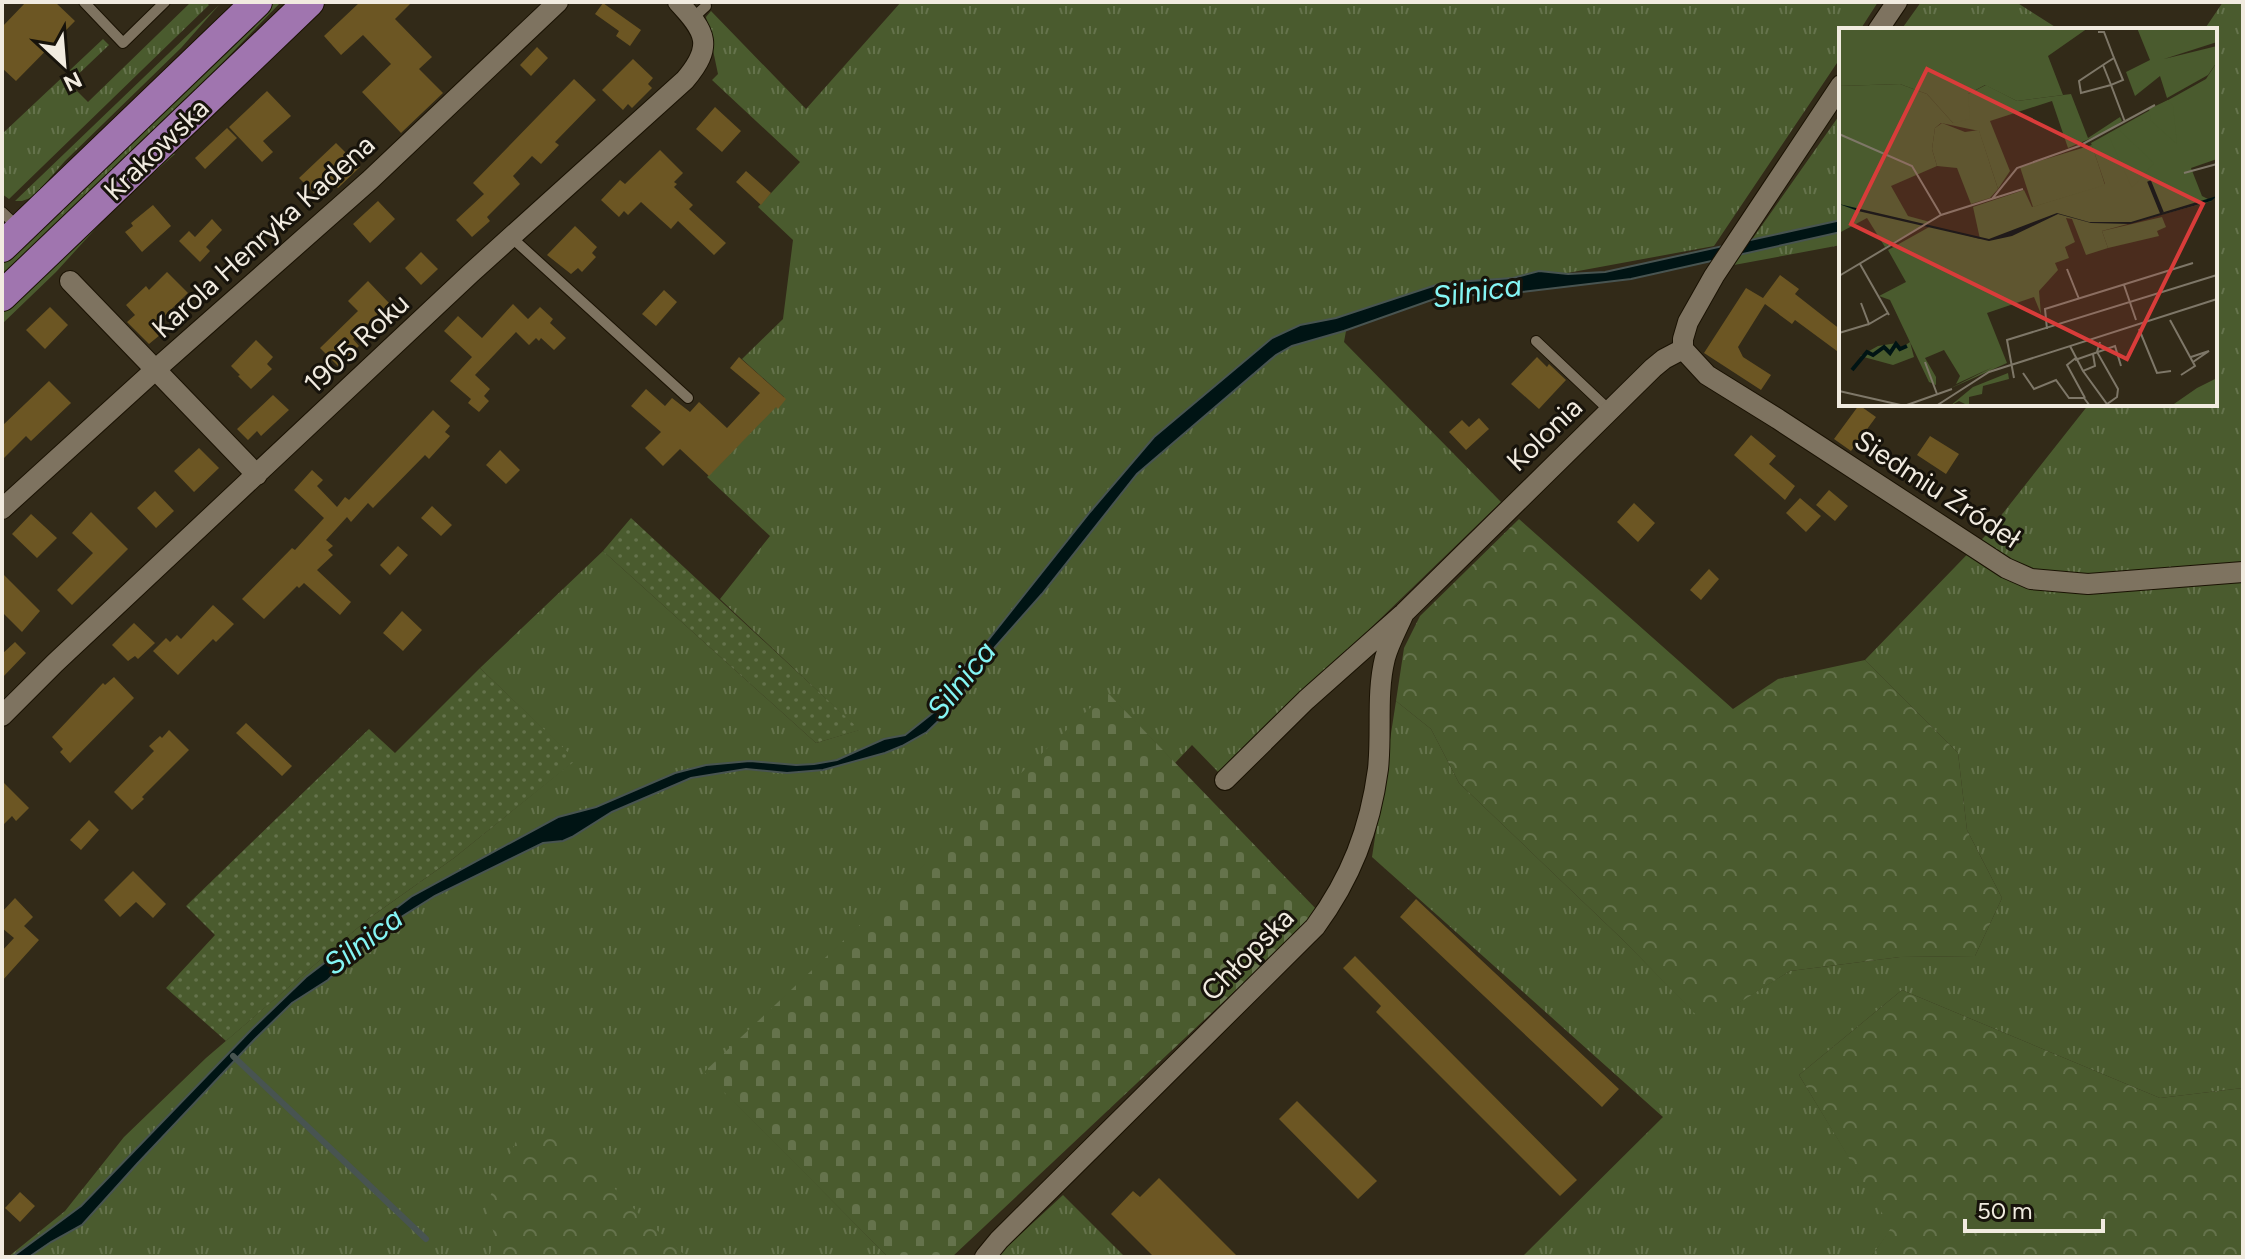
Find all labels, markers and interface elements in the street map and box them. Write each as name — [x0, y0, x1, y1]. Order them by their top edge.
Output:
north arrow — [24, 24, 104, 104]
inset map — [1839, 28, 2217, 406]
text: N — [59, 66, 86, 97]
street label: Krakowska — [97, 91, 215, 207]
street label: Karola Henryka Kadena — [145, 127, 381, 345]
water label: Silnica — [1430, 266, 1524, 316]
street label: 1905 Roku — [296, 286, 416, 400]
street label: Kolonia — [1499, 390, 1589, 478]
street label: Siedmiu Źródeł — [1848, 423, 2028, 555]
water label: Silnica — [918, 634, 1004, 726]
water label: Silnica — [316, 899, 410, 983]
street label: Chłopska — [1194, 901, 1300, 1007]
scale bar — [1965, 1183, 2103, 1233]
text: 50 m — [1977, 1196, 2033, 1225]

